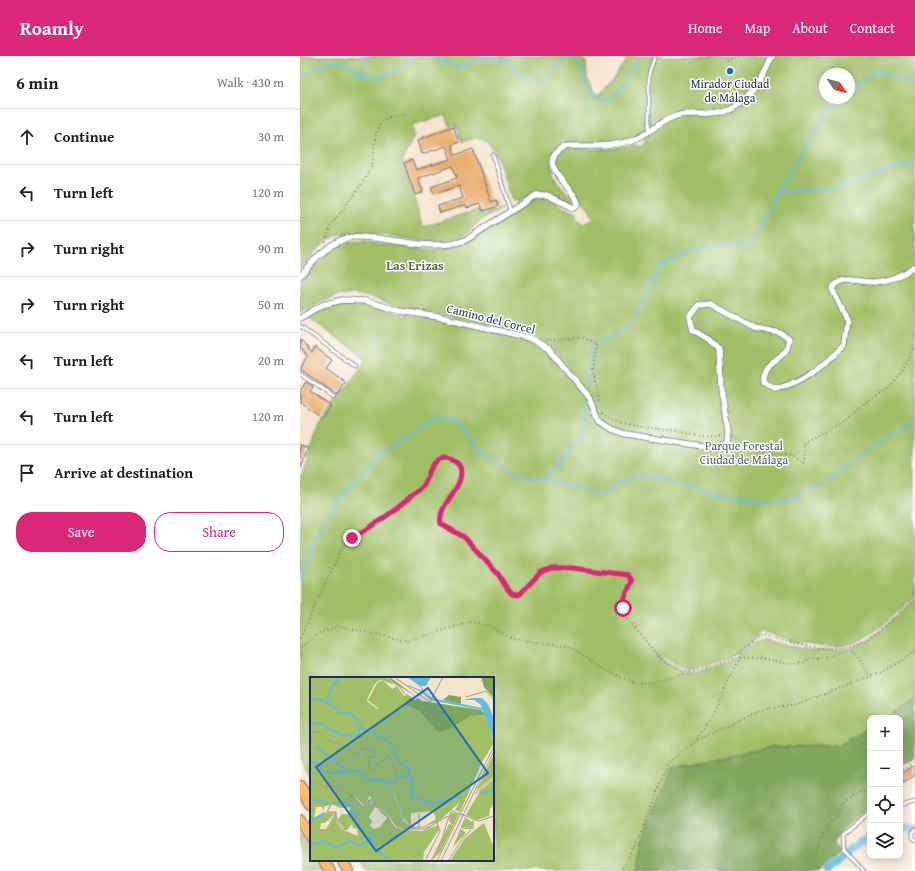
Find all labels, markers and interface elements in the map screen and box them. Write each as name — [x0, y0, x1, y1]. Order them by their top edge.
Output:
text: Roamly — [20, 14, 84, 42]
text: Home — [688, 18, 723, 38]
text: Map — [745, 18, 770, 38]
text: About — [792, 18, 828, 38]
text: Contact — [850, 18, 895, 38]
marker: Mirador Ciudad de Málaga — [725, 66, 735, 76]
north arrow — [819, 68, 855, 104]
text: 6 min — [16, 70, 58, 95]
text: Walk · 430 m — [217, 73, 284, 92]
place label: Mirador Ciudad de Málaga — [691, 75, 770, 106]
icon: ahead — [16, 126, 38, 148]
text: Continue — [54, 126, 115, 147]
text: 30 m — [258, 127, 284, 146]
icon: left — [16, 182, 38, 204]
text: Turn left — [54, 182, 113, 203]
text: 120 m — [252, 183, 284, 202]
icon: right — [16, 238, 38, 260]
text: Turn right — [54, 238, 125, 259]
text: 90 m — [258, 239, 284, 258]
district label: Las Erizas — [386, 256, 444, 275]
icon: right — [16, 294, 38, 316]
text: Turn right — [54, 294, 125, 315]
text: 50 m — [258, 295, 284, 314]
street label: Camino del Corcel — [445, 299, 538, 338]
icon: left — [16, 350, 38, 372]
text: Turn left — [54, 350, 113, 371]
text: 20 m — [258, 351, 284, 370]
icon: left — [16, 406, 38, 428]
text: Turn left — [54, 406, 113, 427]
text: 120 m — [252, 407, 284, 426]
park label: Parque Forestal Ciudad de Málaga — [700, 437, 789, 468]
icon: arrive — [16, 462, 38, 484]
text: Arrive at destination — [54, 462, 193, 483]
button: Save — [16, 512, 146, 552]
button: Share — [154, 512, 284, 552]
route end — [343, 529, 361, 547]
route start — [614, 599, 632, 617]
inset map — [310, 677, 494, 861]
map controls — [867, 715, 903, 859]
button: + — [867, 715, 903, 751]
button: − — [867, 751, 903, 787]
button: locate — [867, 787, 903, 823]
button: layers — [867, 823, 903, 859]

